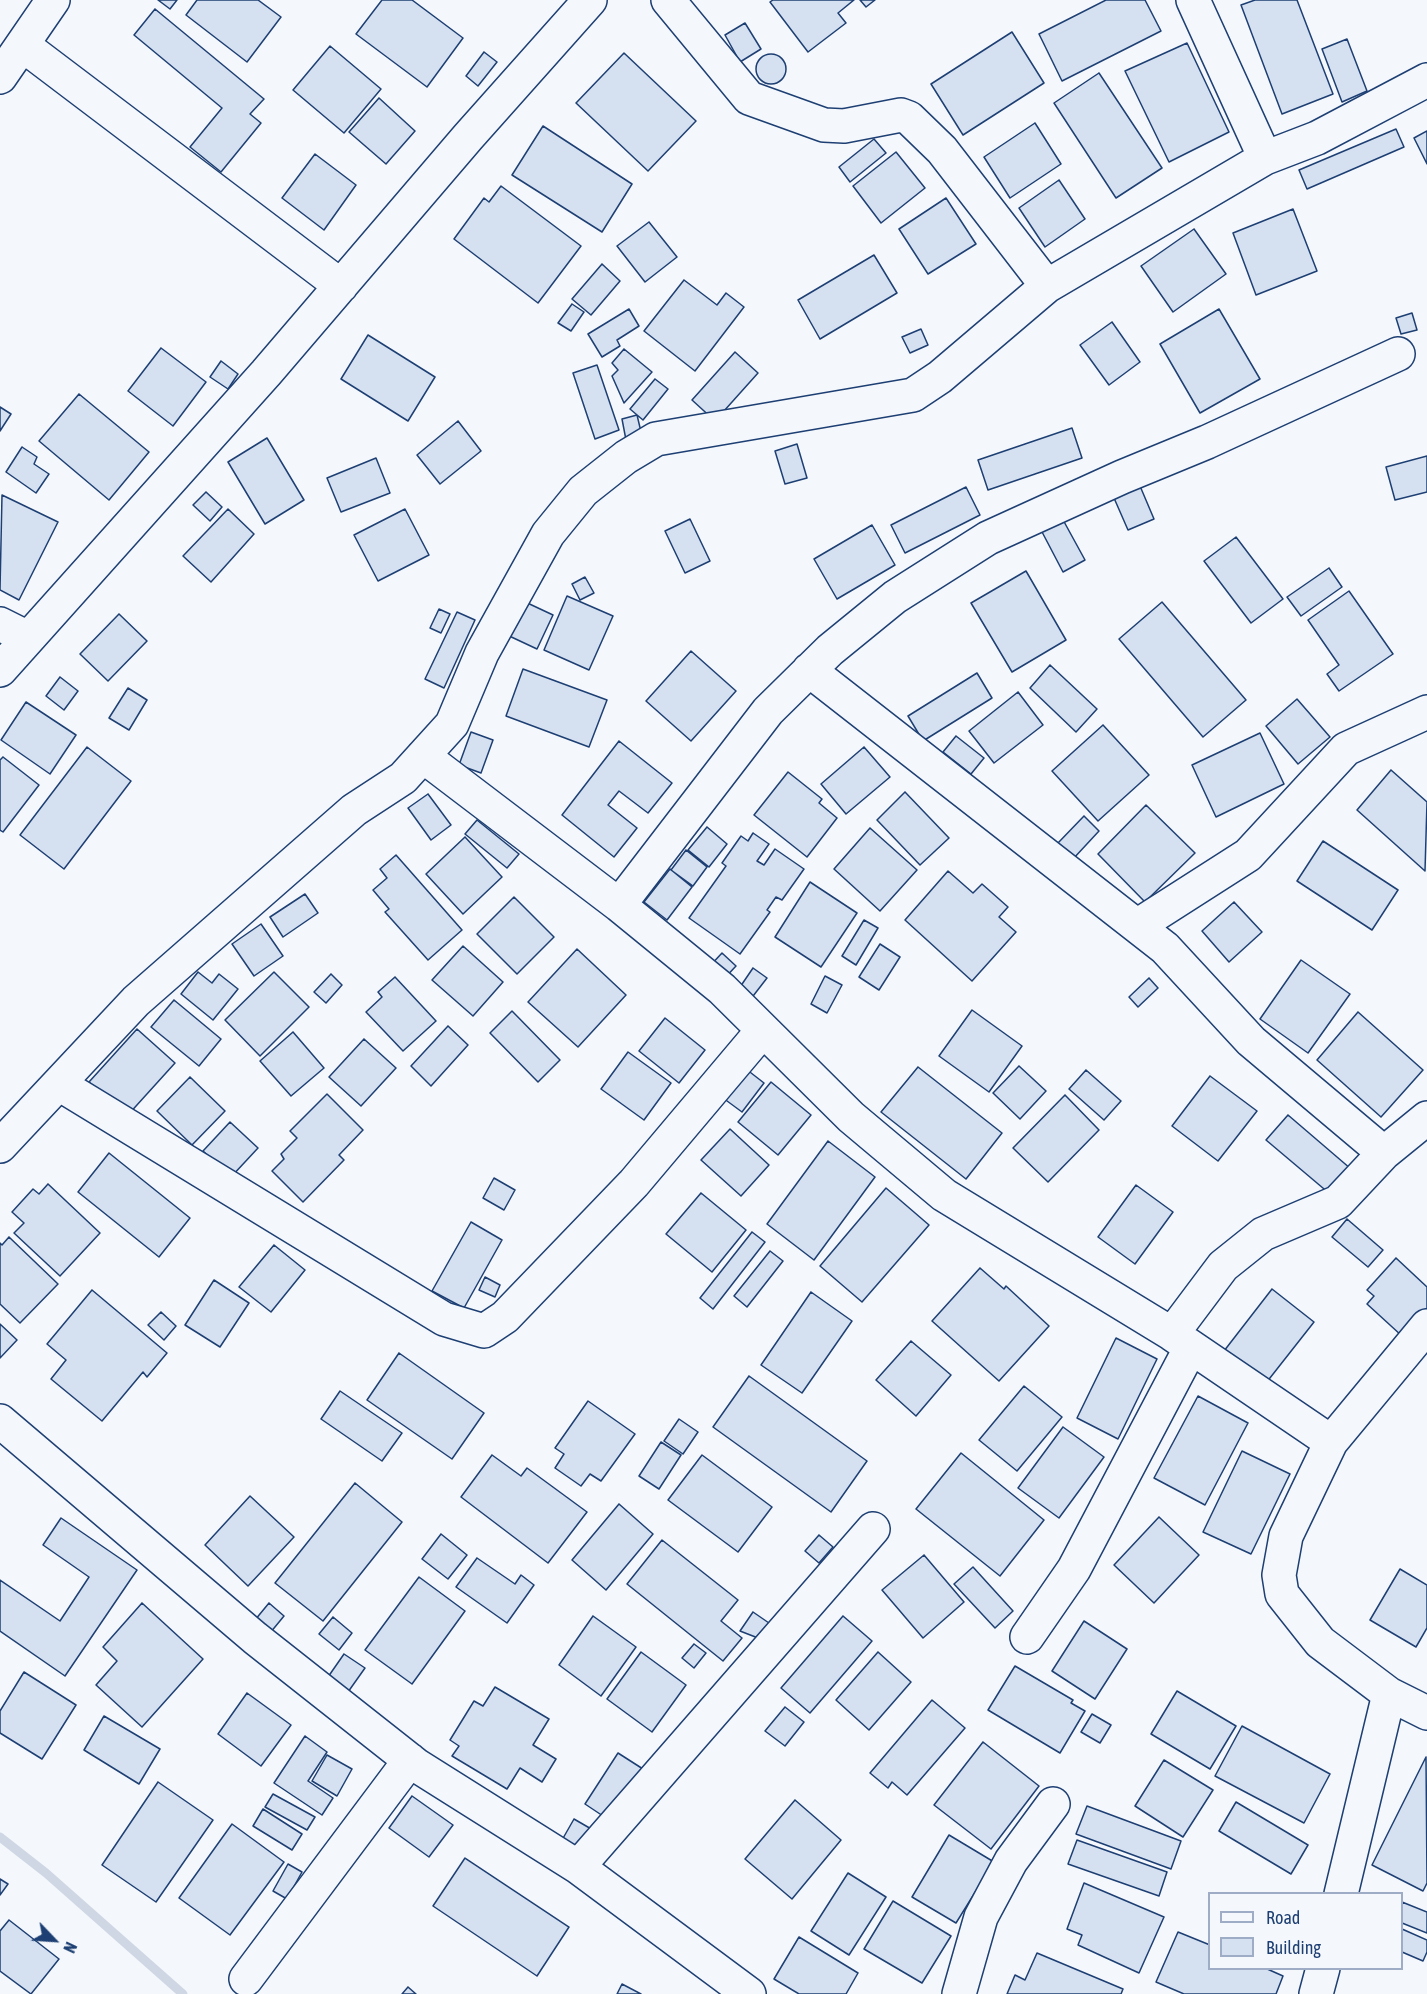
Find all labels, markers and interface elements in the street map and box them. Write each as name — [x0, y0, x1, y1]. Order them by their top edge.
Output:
legend — [1208, 1892, 1403, 1970]
text: Road — [1266, 1907, 1300, 1928]
north arrow — [24, 1910, 84, 1970]
text: Building — [1266, 1937, 1321, 1958]
text: N — [60, 1940, 80, 1956]

